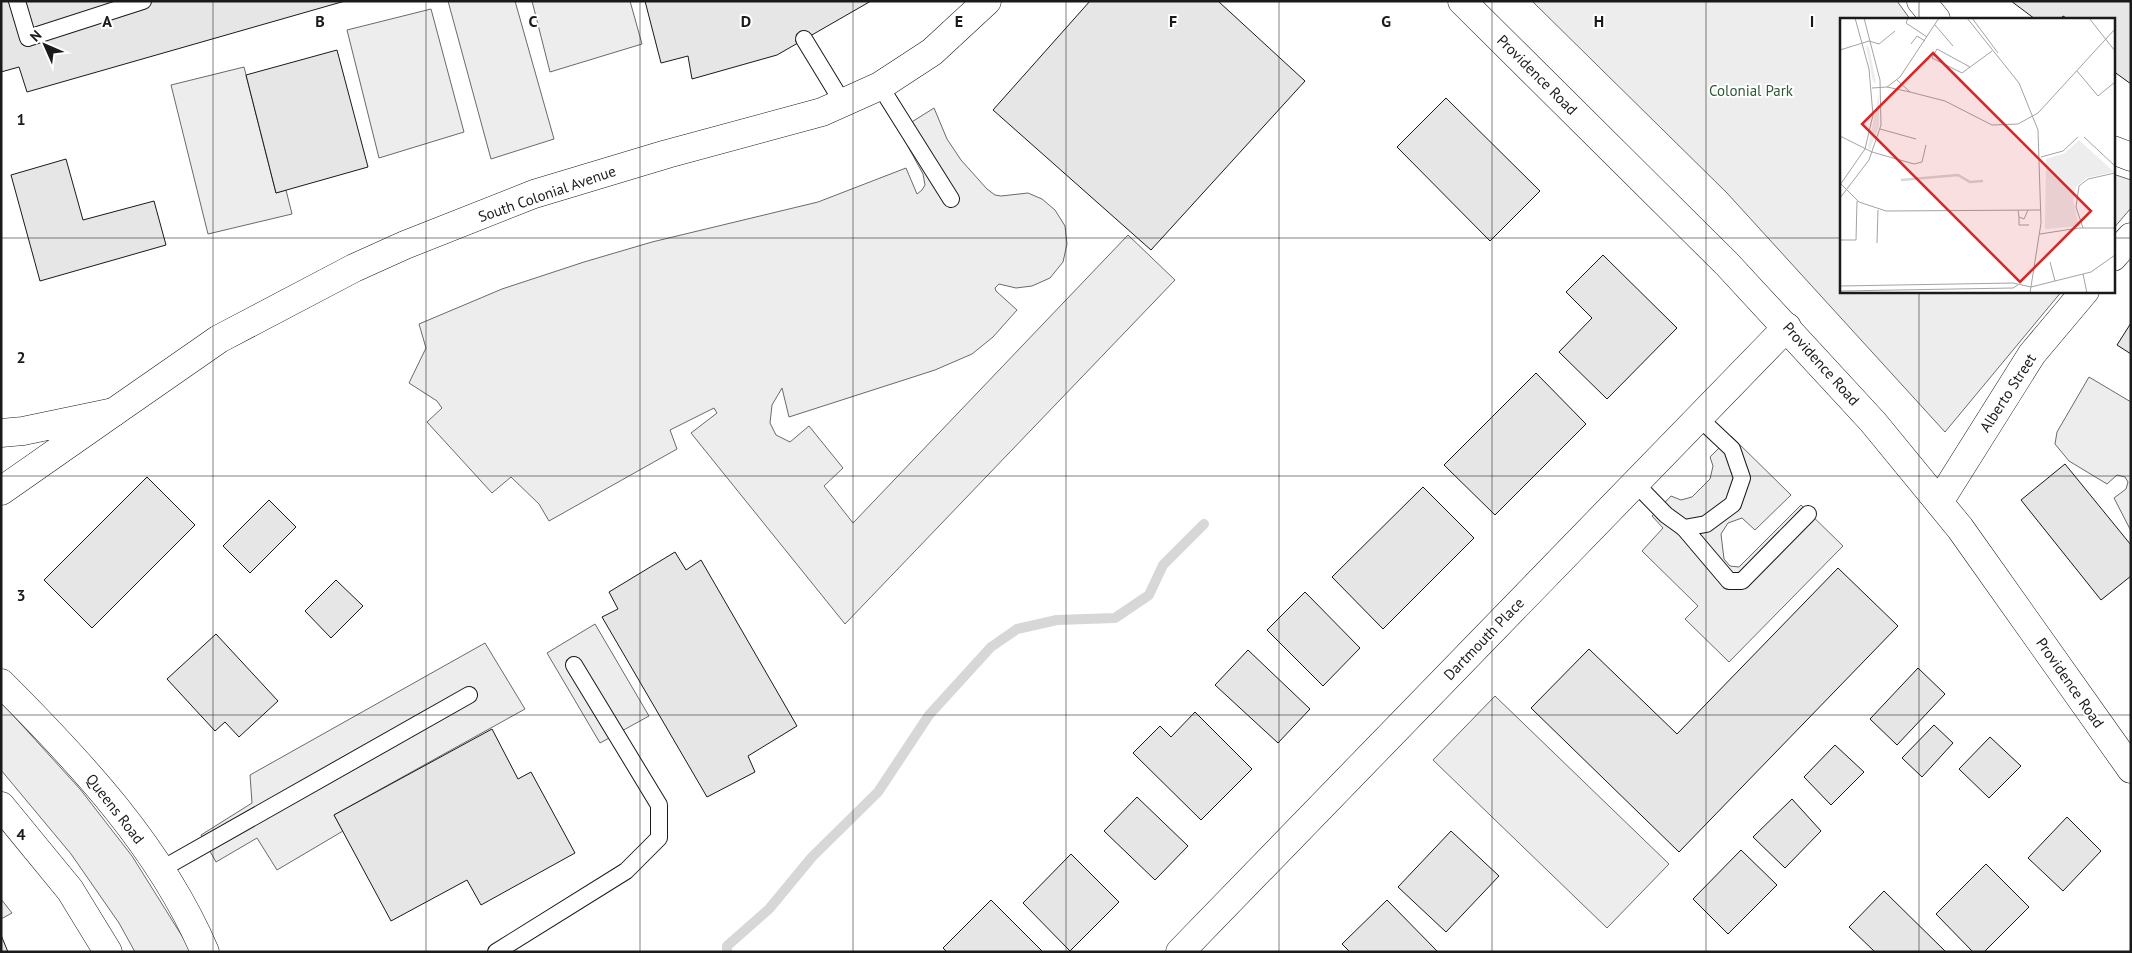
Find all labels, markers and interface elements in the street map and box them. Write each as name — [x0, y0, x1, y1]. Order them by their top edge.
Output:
text: A — [102, 11, 112, 31]
text: B — [315, 11, 325, 31]
text: C — [529, 11, 538, 31]
text: D — [741, 11, 751, 31]
text: E — [955, 11, 963, 31]
text: F — [1169, 11, 1177, 31]
text: G — [1381, 11, 1391, 31]
text: H — [1594, 11, 1604, 31]
text: I — [1810, 11, 1814, 31]
inset map — [1840, 18, 2114, 292]
north arrow — [20, 20, 70, 70]
text: N — [26, 26, 45, 45]
street label: Providence Road — [1493, 31, 1581, 119]
park label: Colonial Park — [1709, 81, 1794, 100]
text: 1 — [16, 109, 26, 129]
street label: South Colonial Avenue — [476, 161, 618, 226]
street label: Providence Road — [1779, 318, 1864, 409]
text: 2 — [16, 347, 26, 367]
street label: Alberto Street — [1975, 350, 2040, 436]
text: 3 — [16, 585, 26, 605]
street label: Dartmouth Place — [1439, 593, 1528, 684]
street label: Providence Road — [2032, 634, 2109, 731]
street label: Queens Road — [82, 770, 149, 848]
text: 4 — [16, 824, 26, 844]

